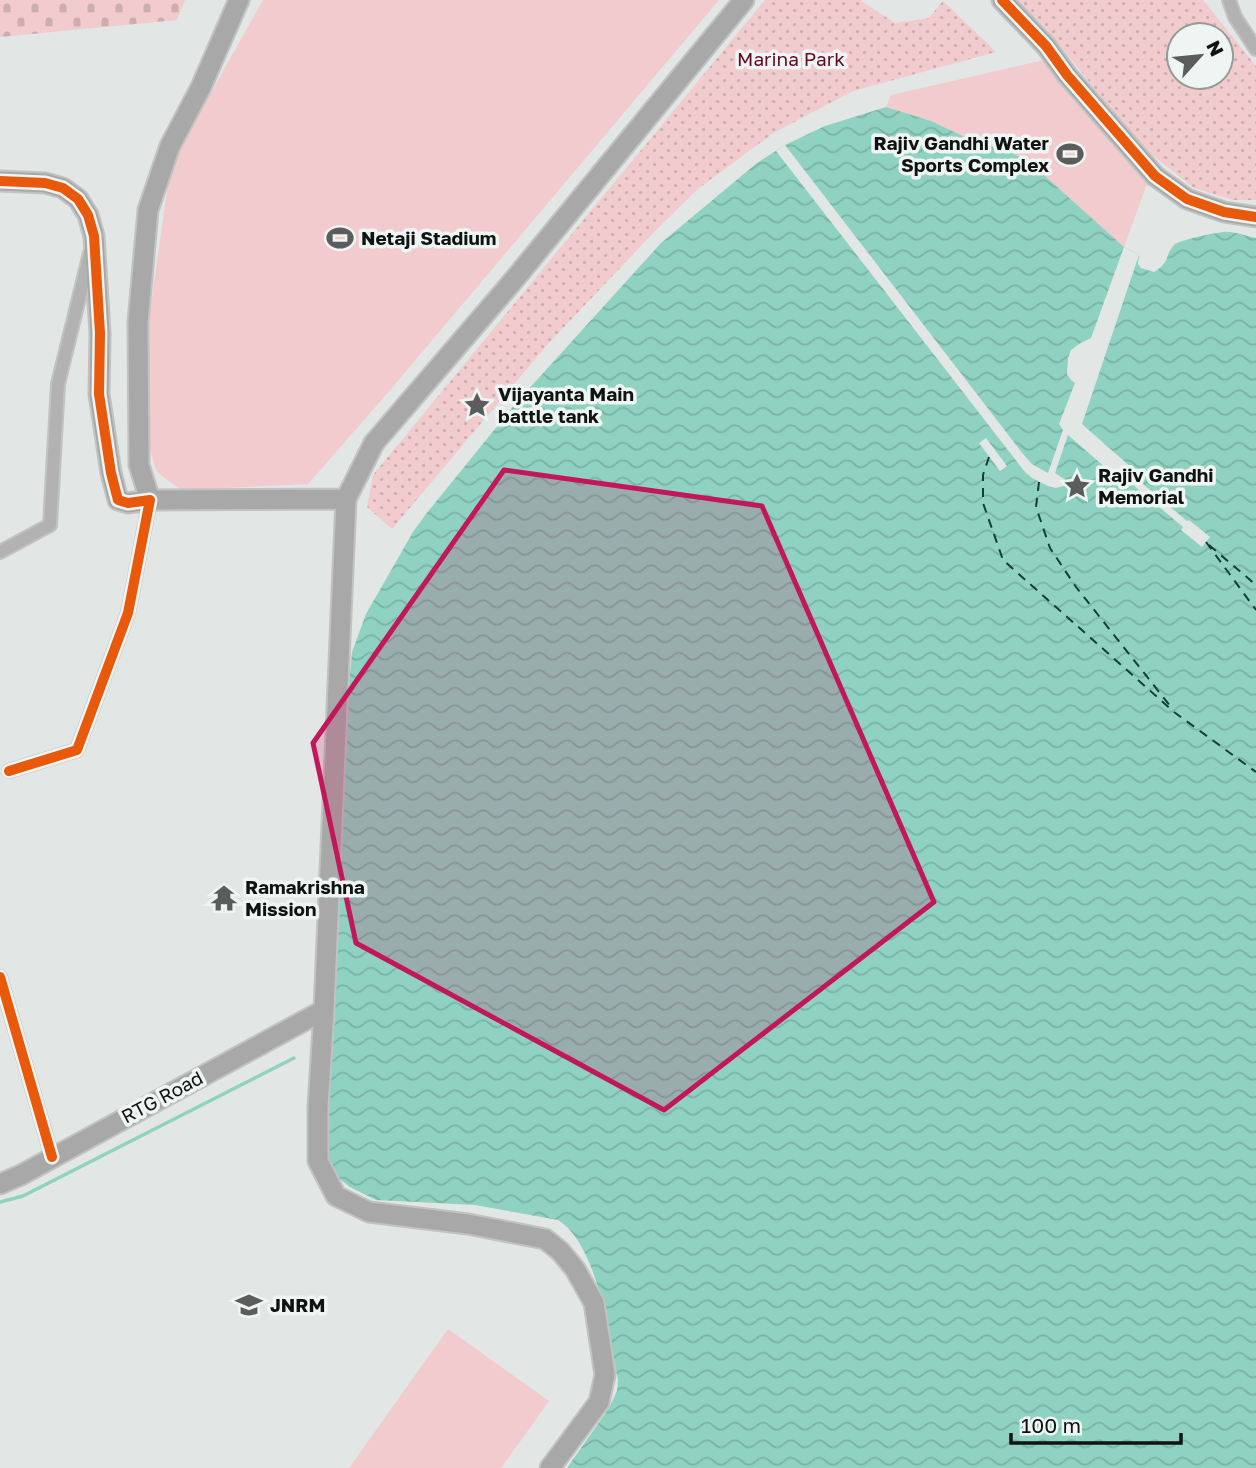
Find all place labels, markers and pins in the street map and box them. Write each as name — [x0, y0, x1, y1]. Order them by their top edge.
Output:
place label: Rajiv Gandhi Water Sports Complex — [874, 131, 1050, 176]
sports icon: Rajiv Gandhi Water Sports Complex — [1055, 139, 1085, 169]
sports icon: Netaji Stadium — [325, 223, 355, 253]
place label: Netaji Stadium — [361, 226, 496, 249]
place label: Vijayanta Main battle tank — [498, 382, 634, 427]
place icon: Vijayanta Main battle tank — [462, 390, 492, 420]
place label: Rajiv Gandhi Memorial — [1098, 463, 1213, 508]
place icon: Rajiv Gandhi Memorial — [1062, 471, 1092, 501]
place label: Ramakrishna Mission — [245, 875, 365, 920]
temple icon: Ramakrishna Mission — [209, 883, 239, 913]
school or university icon: JNRM — [234, 1290, 264, 1320]
place label: JNRM — [270, 1293, 325, 1316]

